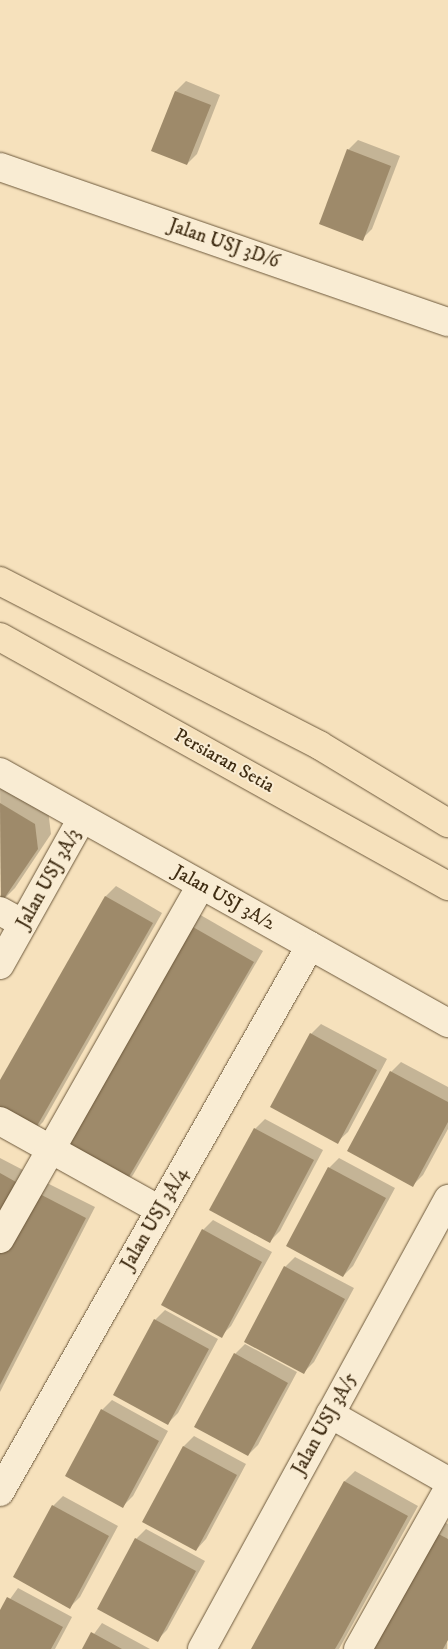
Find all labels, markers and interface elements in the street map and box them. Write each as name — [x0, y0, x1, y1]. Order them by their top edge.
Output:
street label: Jalan USJ 3D/6 — [166, 214, 282, 274]
street label: Persiaran Setia — [170, 724, 278, 798]
street label: Jalan USJ 3A/3 — [12, 825, 86, 933]
street label: Jalan USJ 3A/2 — [169, 861, 279, 935]
street label: Jalan USJ 3A/4 — [117, 1164, 193, 1274]
street label: Jalan USJ 3A/5 — [288, 1369, 362, 1479]

